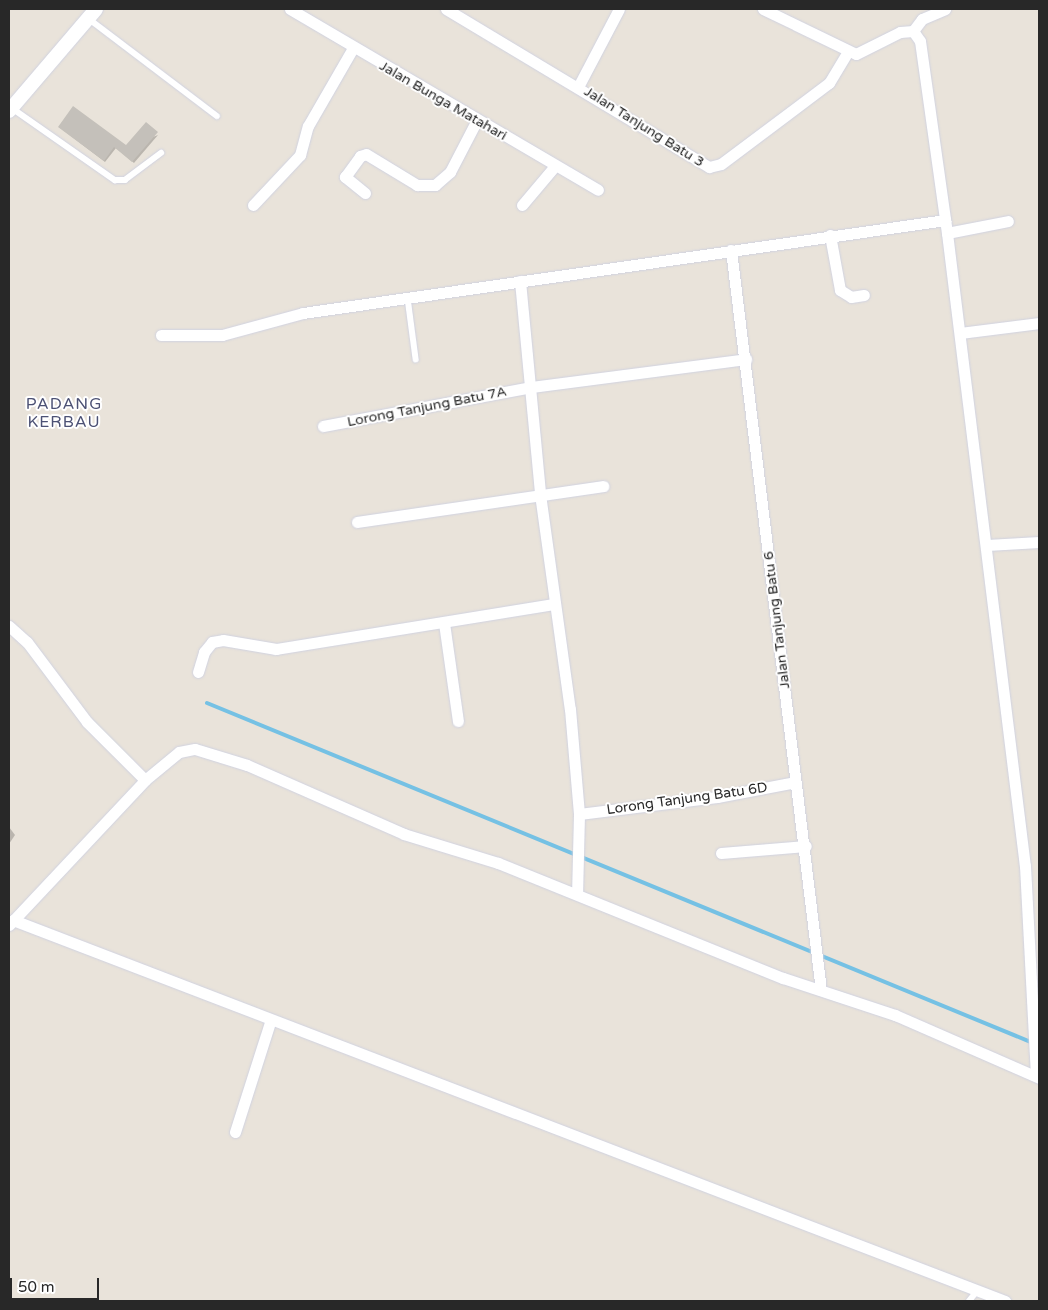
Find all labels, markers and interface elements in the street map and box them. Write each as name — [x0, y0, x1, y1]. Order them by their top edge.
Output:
street label: Jalan Bunga Matahari — [376, 58, 510, 144]
street label: Jalan Tanjung Batu 3 — [581, 83, 707, 171]
street label: Lorong Tanjung Batu 7A — [346, 383, 508, 431]
district label: PADANG KERBAU — [25, 394, 103, 432]
street label: Jalan Tanjung Batu 6 — [760, 550, 794, 690]
street label: Lorong Tanjung Batu 6D — [605, 779, 769, 819]
scale bar — [12, 1268, 101, 1300]
text: 50 m — [18, 1278, 55, 1296]

